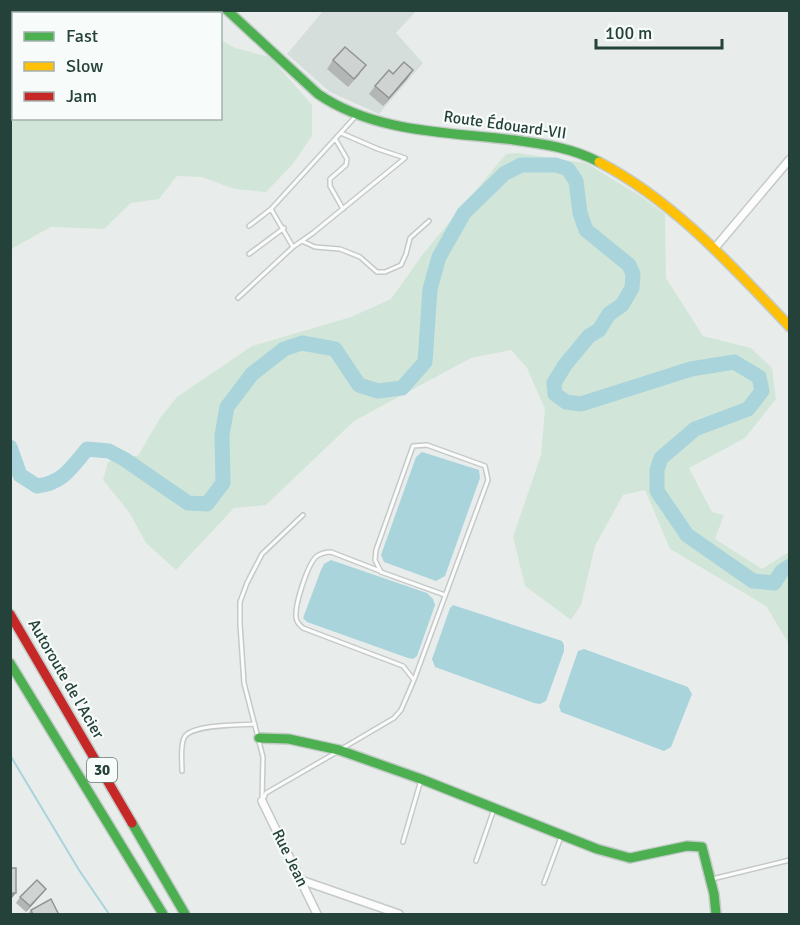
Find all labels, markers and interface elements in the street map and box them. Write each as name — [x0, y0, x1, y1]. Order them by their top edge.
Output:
legend — [12, 12, 222, 120]
scale bar — [596, 12, 722, 50]
text: 100 m — [605, 22, 652, 44]
text: Fast — [66, 25, 98, 47]
text: Slow — [66, 55, 103, 77]
text: Jam — [66, 85, 97, 107]
street label: Route Édouard-VII — [442, 106, 568, 144]
street label: Autoroute de l'Acier — [24, 616, 108, 742]
road number: 30 — [87, 758, 117, 782]
street label: Rue Jean — [268, 826, 312, 890]

